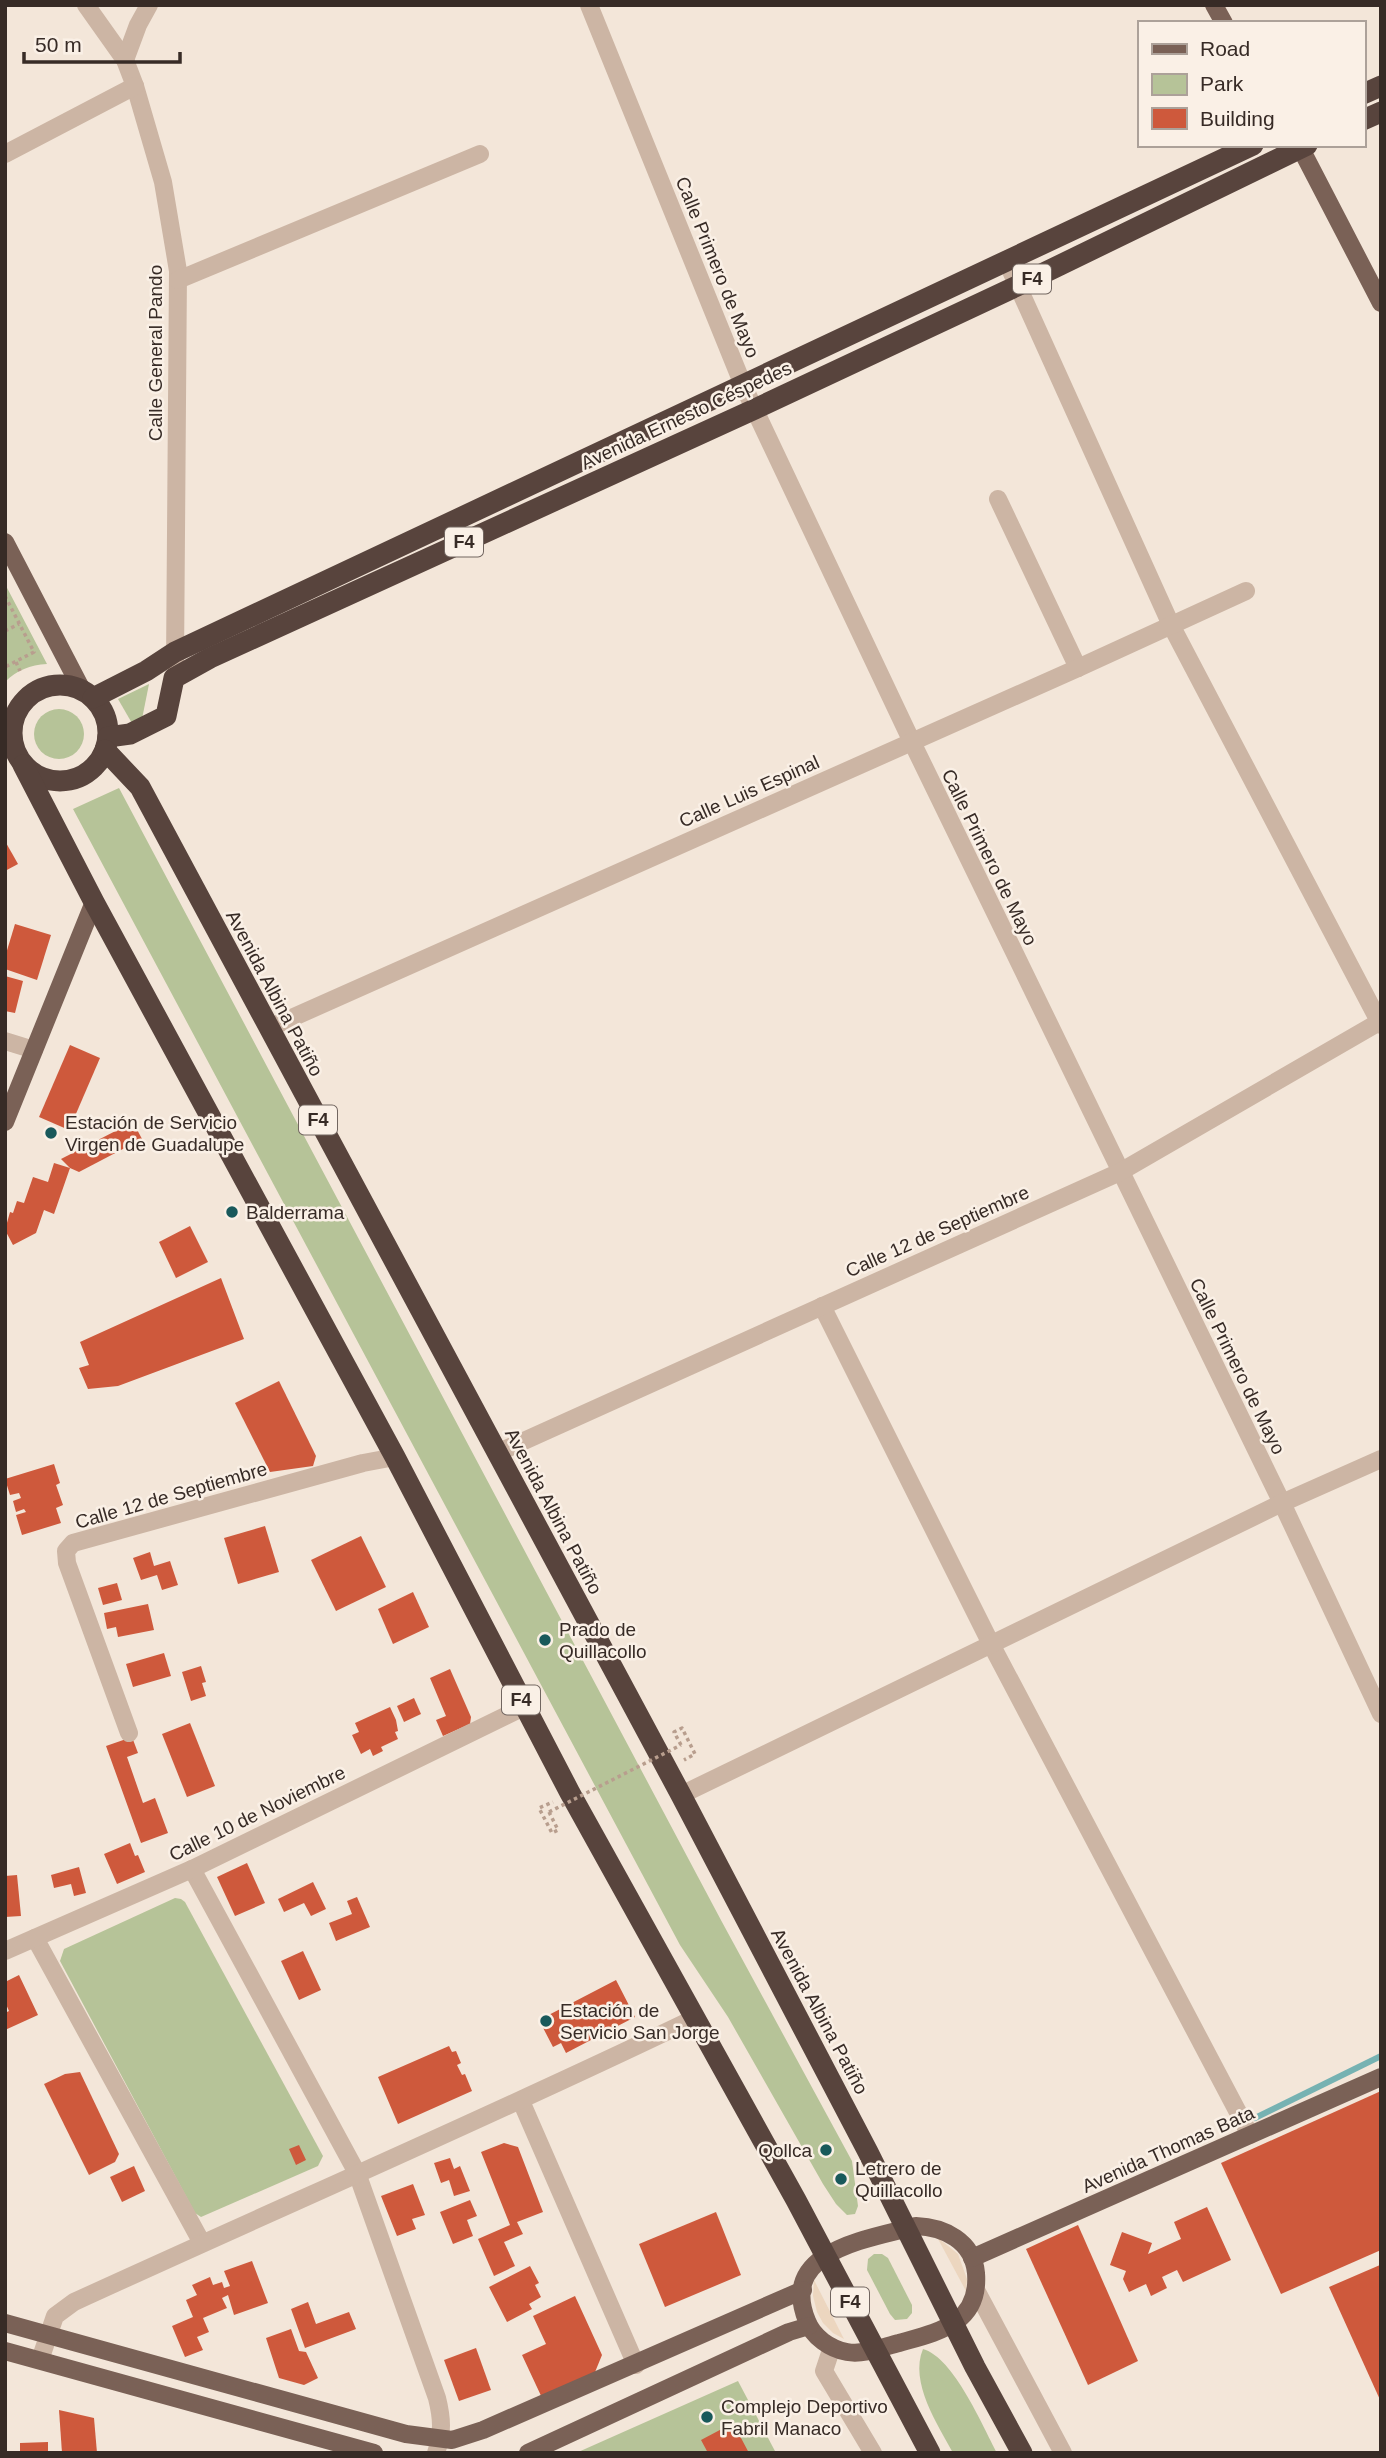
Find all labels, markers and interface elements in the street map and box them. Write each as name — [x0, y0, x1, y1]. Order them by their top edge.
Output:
scale bar — [24, 21, 180, 65]
legend — [1138, 21, 1365, 147]
text: 50 m — [35, 33, 82, 56]
text: Road — [1200, 37, 1250, 60]
text: Park — [1200, 72, 1244, 95]
text: Building — [1200, 107, 1275, 130]
street label: Calle Primero de Mayo — [672, 174, 763, 361]
road number: F4 — [1013, 264, 1051, 293]
street label: Calle General Pando — [145, 265, 166, 441]
street label: Avenida Ernesto Céspedes — [578, 357, 795, 474]
road number: F4 — [445, 528, 483, 556]
street label: Calle Luis Espinal — [676, 751, 822, 832]
street label: Calle Primero de Mayo — [938, 766, 1041, 949]
street label: Avenida Albina Patiño — [222, 907, 327, 1080]
road number: F4 — [299, 1106, 337, 1134]
place label: Estación de Servicio Virgen de Guadalupe — [65, 1112, 244, 1155]
marker: Estación de Servicio Virgen de Guadalupe — [43, 1125, 59, 1141]
street label: Calle 12 de Septiembre — [842, 1181, 1032, 1281]
place label: Balderrama — [246, 1202, 345, 1223]
marker: Balderrama — [224, 1204, 240, 1220]
street label: Calle Primero de Mayo — [1186, 1275, 1289, 1458]
street label: Avenida Albina Patiño — [501, 1425, 606, 1598]
street label: Calle 12 de Septiembre — [73, 1458, 269, 1533]
place label: Prado de Quillacollo — [559, 1619, 647, 1662]
marker: Prado de Quillacollo — [537, 1632, 553, 1648]
road number: F4 — [502, 1686, 540, 1714]
street label: Calle 10 de Noviembre — [166, 1762, 349, 1865]
street label: Avenida Albina Patiño — [767, 1925, 872, 2098]
place label: Estación de Servicio San Jorge — [560, 2000, 719, 2043]
marker: Estación de Servicio San Jorge — [538, 2013, 554, 2029]
street label: Avenida Thomas Bata — [1079, 2102, 1258, 2197]
place label: Qollca — [758, 2140, 812, 2161]
marker: Qollca — [818, 2142, 834, 2158]
place label: Letrero de Quillacollo — [855, 2158, 943, 2201]
marker: Letrero de Quillacollo — [833, 2171, 849, 2187]
road number: F4 — [831, 2288, 869, 2316]
place label: Complejo Deportivo Fabril Manaco — [721, 2396, 888, 2439]
marker: Complejo Deportivo Fabril Manaco — [699, 2409, 715, 2425]

